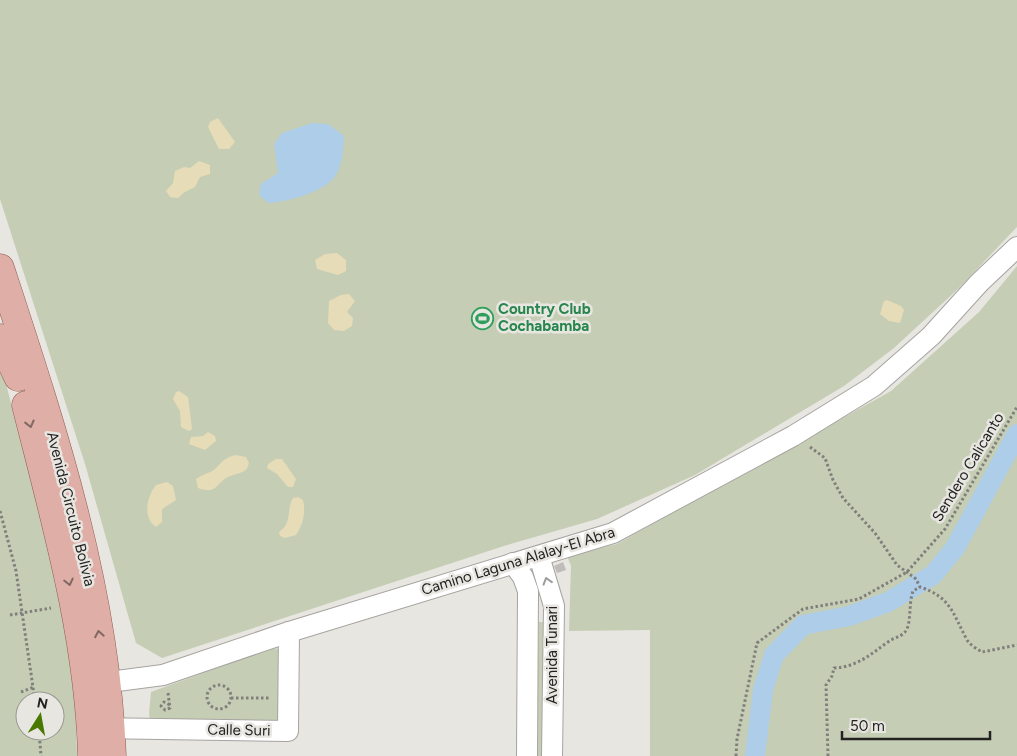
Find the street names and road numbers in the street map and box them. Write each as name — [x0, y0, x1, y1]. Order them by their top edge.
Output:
street label: Sendero Calicanto — [928, 409, 1008, 525]
street label: Avenida Circuito Bolivia — [43, 430, 99, 588]
street label: Camino Laguna Alalay-El Abra — [419, 523, 617, 599]
street label: Avenida Tunari — [543, 606, 561, 704]
street label: Calle Suri — [207, 720, 271, 740]

